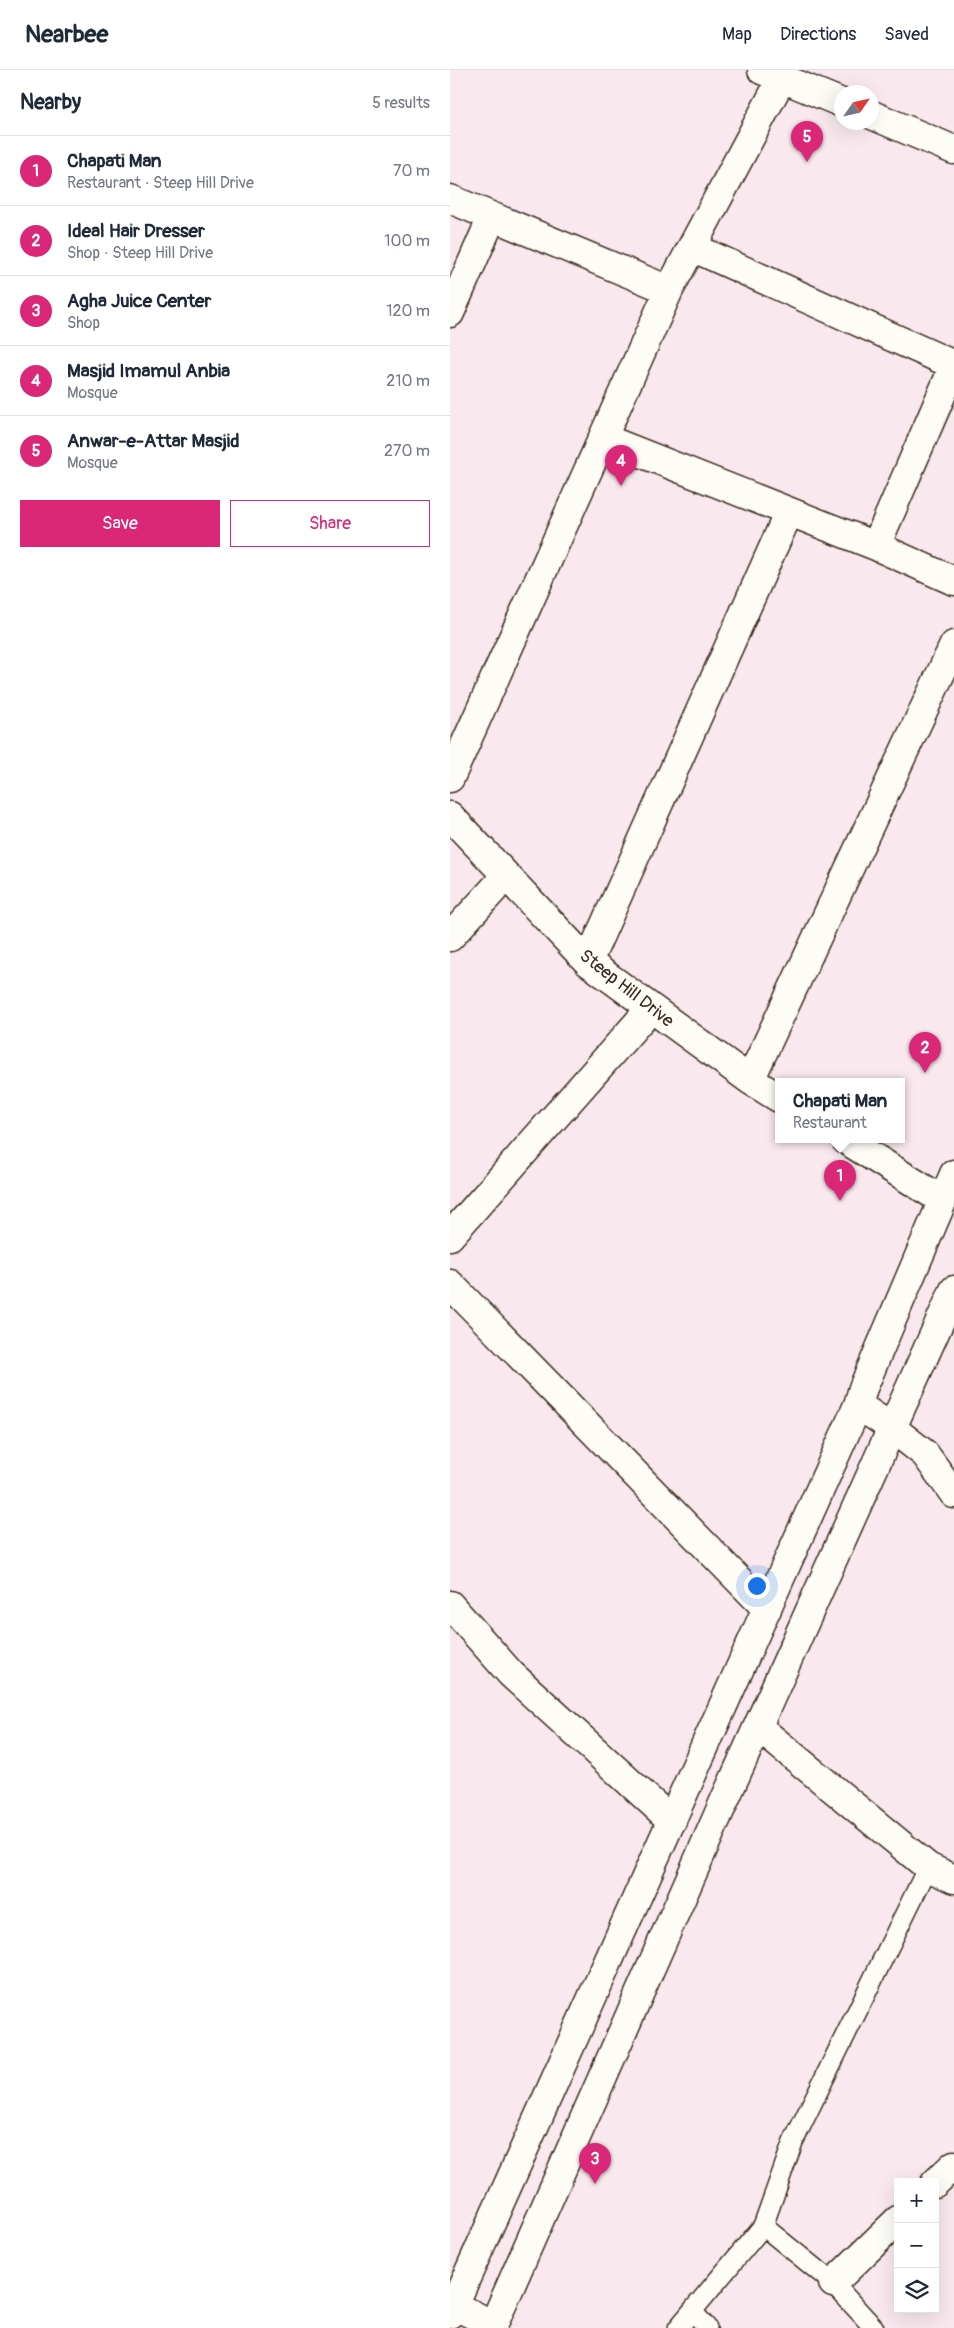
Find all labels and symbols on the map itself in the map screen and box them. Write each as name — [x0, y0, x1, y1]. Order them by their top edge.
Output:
north arrow — [834, 85, 879, 130]
pin: 5 — [791, 121, 823, 162]
pin: 4 — [605, 445, 637, 486]
street label: Steep Hill Drive — [575, 944, 679, 1032]
pin: 2 — [909, 1032, 941, 1073]
pin: 1 — [824, 1160, 856, 1201]
your location — [744, 1573, 770, 1599]
pin: 3 — [579, 2143, 611, 2184]

